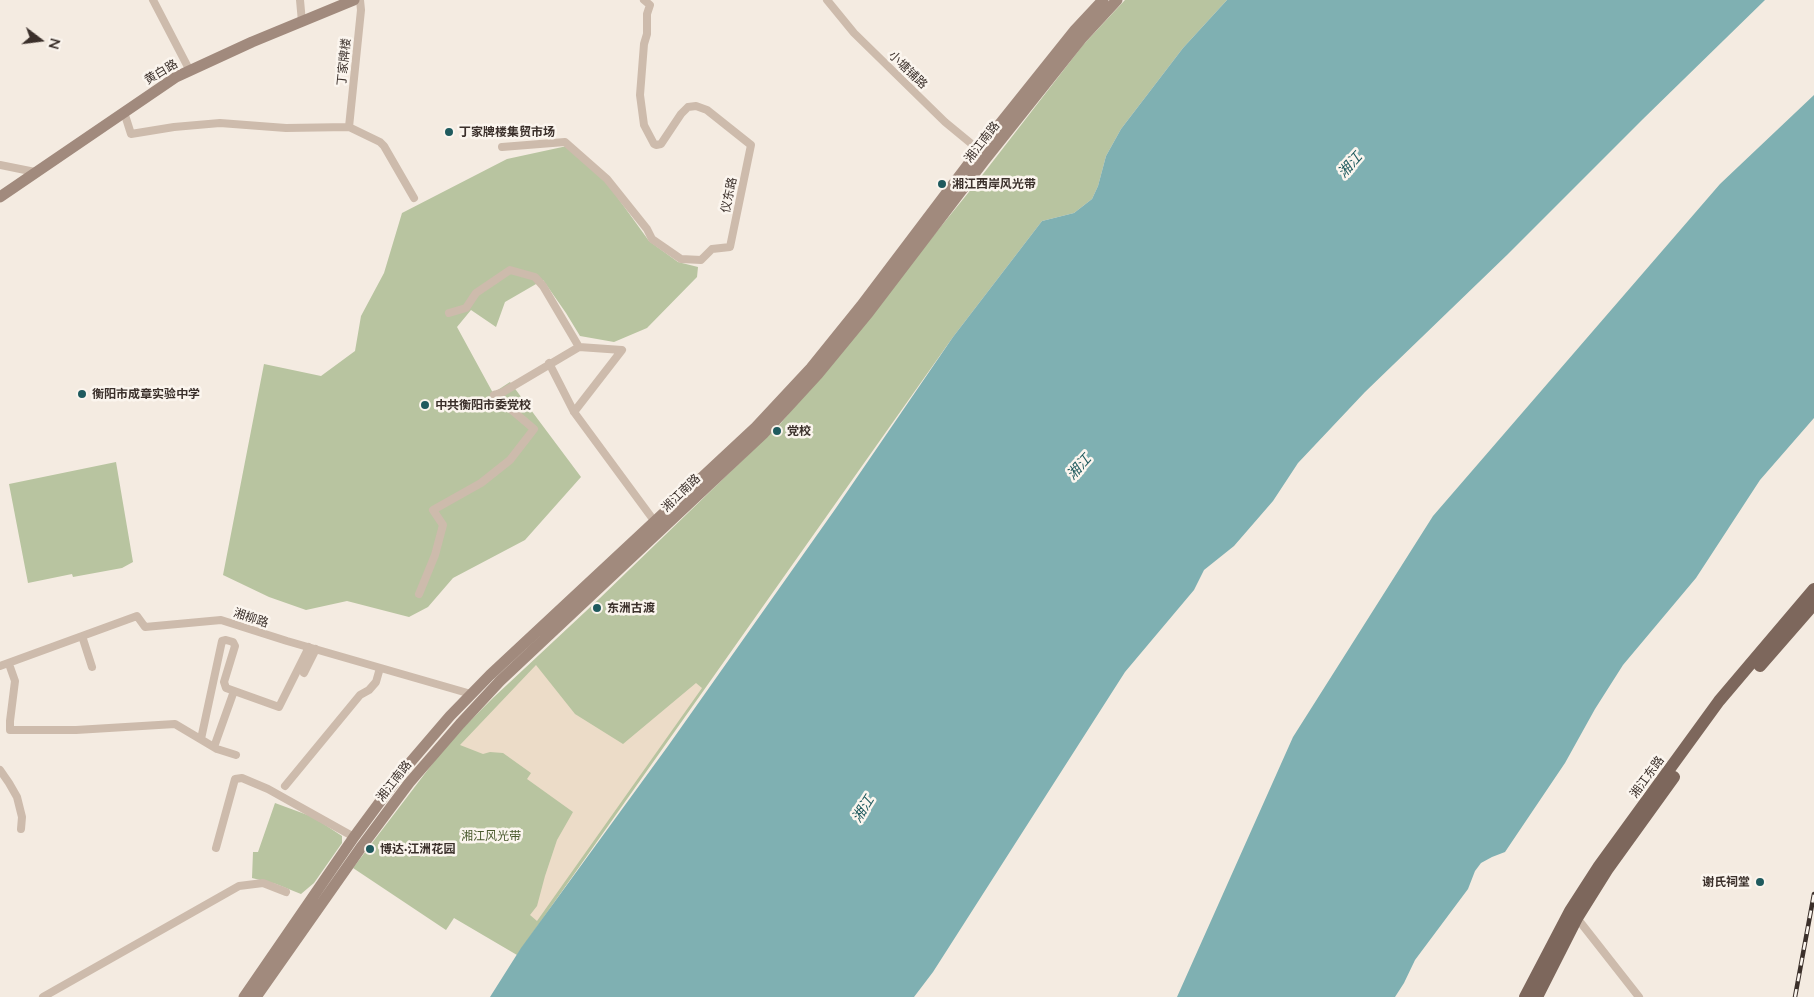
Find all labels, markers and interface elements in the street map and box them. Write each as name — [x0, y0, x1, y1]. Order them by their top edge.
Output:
north arrow — [15, 15, 65, 65]
text: N — [45, 37, 65, 51]
street label: 丁家牌楼 — [334, 37, 354, 87]
street label: 小塘铺路 — [886, 48, 930, 92]
street label: 黄白路 — [142, 57, 180, 87]
street label: 湘江南路 — [962, 119, 1002, 165]
place label: 丁家牌楼集贸市场 — [459, 125, 555, 139]
marker: 丁家牌楼集贸市场 — [443, 126, 455, 138]
water label: 湘江 — [1334, 149, 1366, 181]
street label: 仪东路 — [718, 176, 740, 214]
place label: 湘江西岸风光带 — [952, 177, 1036, 191]
marker: 湘江西岸风光带 — [936, 178, 948, 190]
place label: 衡阳市成章实验中学 — [92, 387, 200, 401]
marker: 衡阳市成章实验中学 — [76, 388, 88, 400]
place label: 中共衡阳市委党校 — [435, 398, 531, 412]
marker: 中共衡阳市委党校 — [419, 399, 431, 411]
place label: 党校 — [787, 424, 811, 438]
marker: 党校 — [771, 425, 783, 437]
water label: 湘江 — [1063, 451, 1095, 483]
street label: 湘江南路 — [659, 471, 703, 515]
place label: 东洲古渡 — [607, 601, 655, 615]
marker: 东洲古渡 — [591, 602, 603, 614]
street label: 湘柳路 — [232, 606, 270, 630]
street label: 湘江东路 — [1627, 753, 1667, 801]
street label: 湘江南路 — [374, 758, 414, 804]
water label: 湘江 — [848, 793, 878, 825]
park label: 湘江风光带 — [461, 829, 521, 843]
place label: 博达·江洲花园 — [380, 842, 455, 856]
marker: 博达·江洲花园 — [364, 843, 376, 855]
place label: 谢氏祠堂 — [1702, 875, 1750, 889]
marker: 谢氏祠堂 — [1754, 876, 1766, 888]

